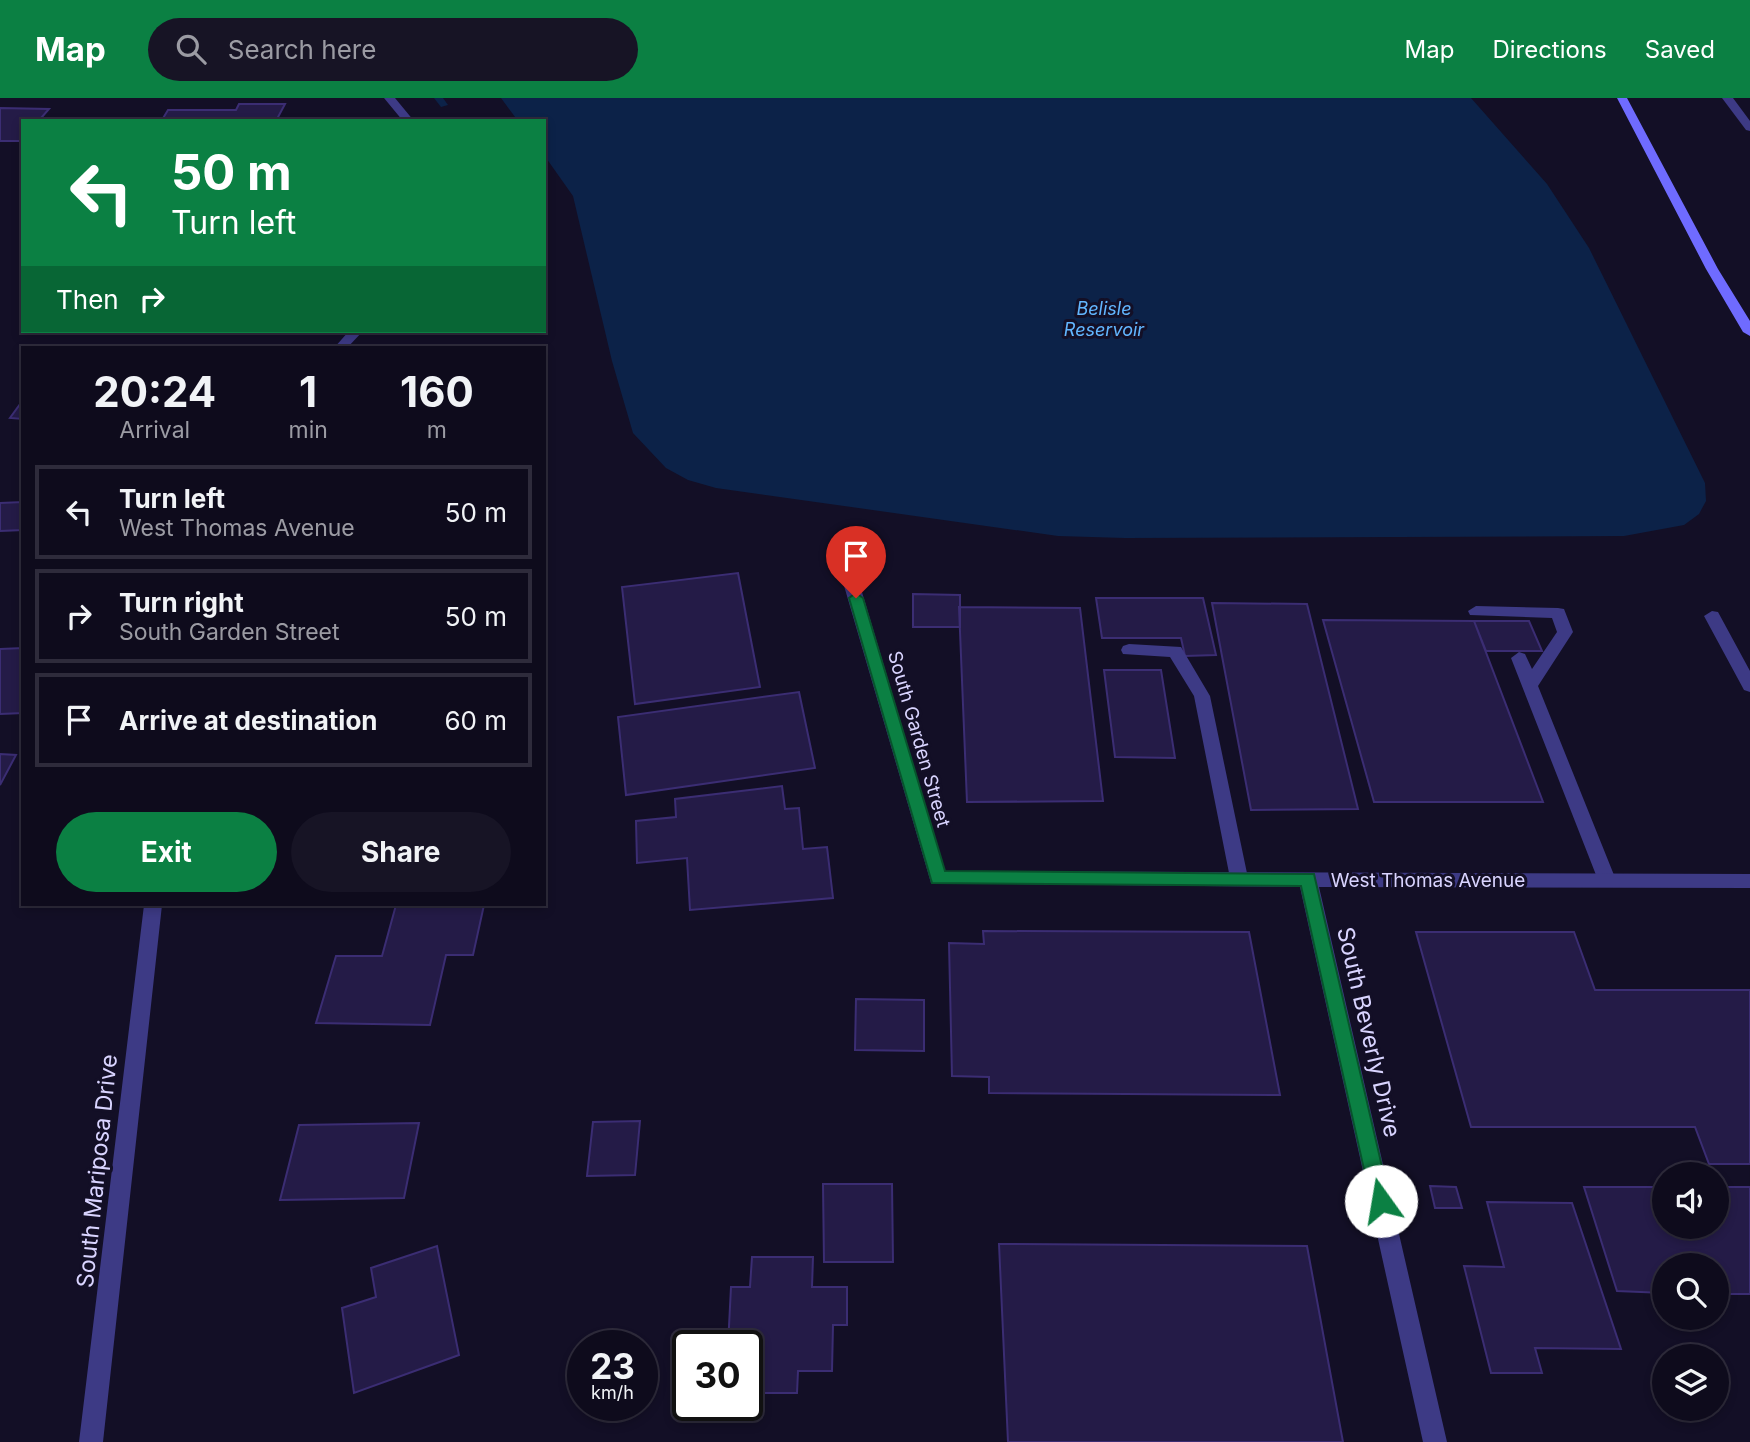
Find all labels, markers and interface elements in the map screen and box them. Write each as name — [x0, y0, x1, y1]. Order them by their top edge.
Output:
search box — [148, 18, 638, 81]
text: Map — [35, 29, 106, 69]
icon: search — [172, 30, 210, 68]
text: Search here — [228, 34, 376, 65]
text: Map — [1405, 35, 1454, 64]
text: Directions — [1492, 35, 1607, 64]
text: Saved — [1645, 35, 1715, 64]
text: 50 m — [171, 143, 292, 202]
icon: left — [56, 147, 147, 238]
text: Turn left — [171, 203, 296, 242]
icon: right — [133, 280, 171, 318]
text: Then — [56, 284, 119, 315]
water label: Belisle Reservoir — [1064, 298, 1145, 340]
text: 20:24 — [93, 366, 216, 417]
text: 1 — [299, 366, 317, 417]
text: 160 — [400, 366, 474, 417]
text: Arrival — [119, 416, 190, 444]
text: min — [288, 416, 328, 444]
text: m — [427, 416, 447, 444]
text: Turn left — [119, 483, 225, 514]
icon: left — [60, 493, 98, 531]
text: 50 m — [445, 497, 507, 528]
text: West Thomas Avenue — [119, 514, 355, 542]
pin — [826, 526, 886, 598]
icon: arrive — [837, 537, 875, 575]
text: Turn right — [119, 587, 244, 618]
icon: right — [60, 597, 98, 635]
text: 50 m — [445, 601, 507, 632]
text: South Garden Street — [119, 618, 340, 646]
street label: South Garden Street — [883, 648, 955, 830]
icon: arrive — [60, 701, 98, 739]
text: Arrive at destination — [119, 705, 378, 736]
text: 60 m — [444, 705, 507, 736]
button: Exit — [56, 812, 277, 892]
button: Share — [291, 812, 511, 892]
street label: West Thomas Avenue — [1331, 869, 1525, 892]
street label: South Beverly Drive — [1331, 924, 1407, 1140]
street label: South Mariposa Drive — [71, 1053, 123, 1289]
map controls — [1652, 1162, 1729, 1421]
button: sound — [1652, 1162, 1729, 1239]
position arrow — [1344, 1164, 1418, 1238]
button: search — [1652, 1253, 1729, 1330]
speed limit sign: 30 — [672, 1330, 763, 1421]
button: layers — [1652, 1344, 1729, 1421]
text: 23 — [590, 1345, 635, 1387]
text: km/h — [591, 1382, 634, 1403]

